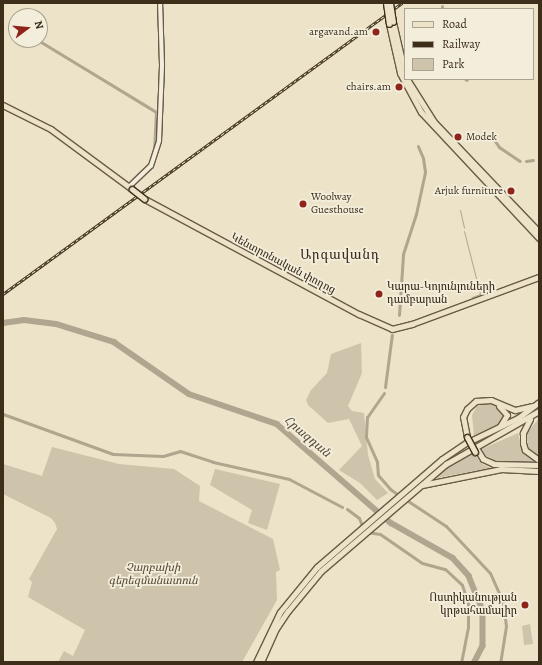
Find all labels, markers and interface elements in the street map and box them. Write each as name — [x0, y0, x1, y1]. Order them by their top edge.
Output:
north arrow — [8, 8, 48, 48]
legend — [404, 8, 534, 80]
text: Road — [442, 16, 467, 32]
text: N — [31, 19, 47, 31]
place label: argavand.am — [309, 25, 368, 39]
marker: argavand.am — [371, 27, 381, 37]
text: Railway — [442, 36, 480, 52]
text: Park — [442, 56, 465, 72]
place label: chairs.am — [346, 80, 391, 94]
marker: chairs.am — [394, 82, 404, 92]
place label: Modek — [466, 130, 497, 144]
marker: Modek — [453, 132, 463, 142]
place label: Arjuk furniture — [435, 184, 503, 198]
marker: Arjuk furniture — [506, 186, 516, 196]
place label: Woolway Guesthouse — [311, 191, 364, 217]
marker: Woolway Guesthouse — [298, 199, 308, 209]
street label: Կենտրոնական փողոց — [228, 231, 338, 297]
district label: Արգավանդ — [300, 247, 380, 263]
place label: Կարա-Կոյունլուների դամբարան — [387, 281, 495, 307]
marker: Կարա-Կոյունլուների դամբարան — [374, 289, 384, 299]
water label: Հրազդան — [281, 413, 333, 461]
park label: Չարբախի գերեզմանատուն — [108, 562, 198, 588]
place label: Ոստիկանության կրթահամալիր — [429, 592, 517, 618]
marker: Ոստիկանության կրթահամալիր — [520, 600, 530, 610]

